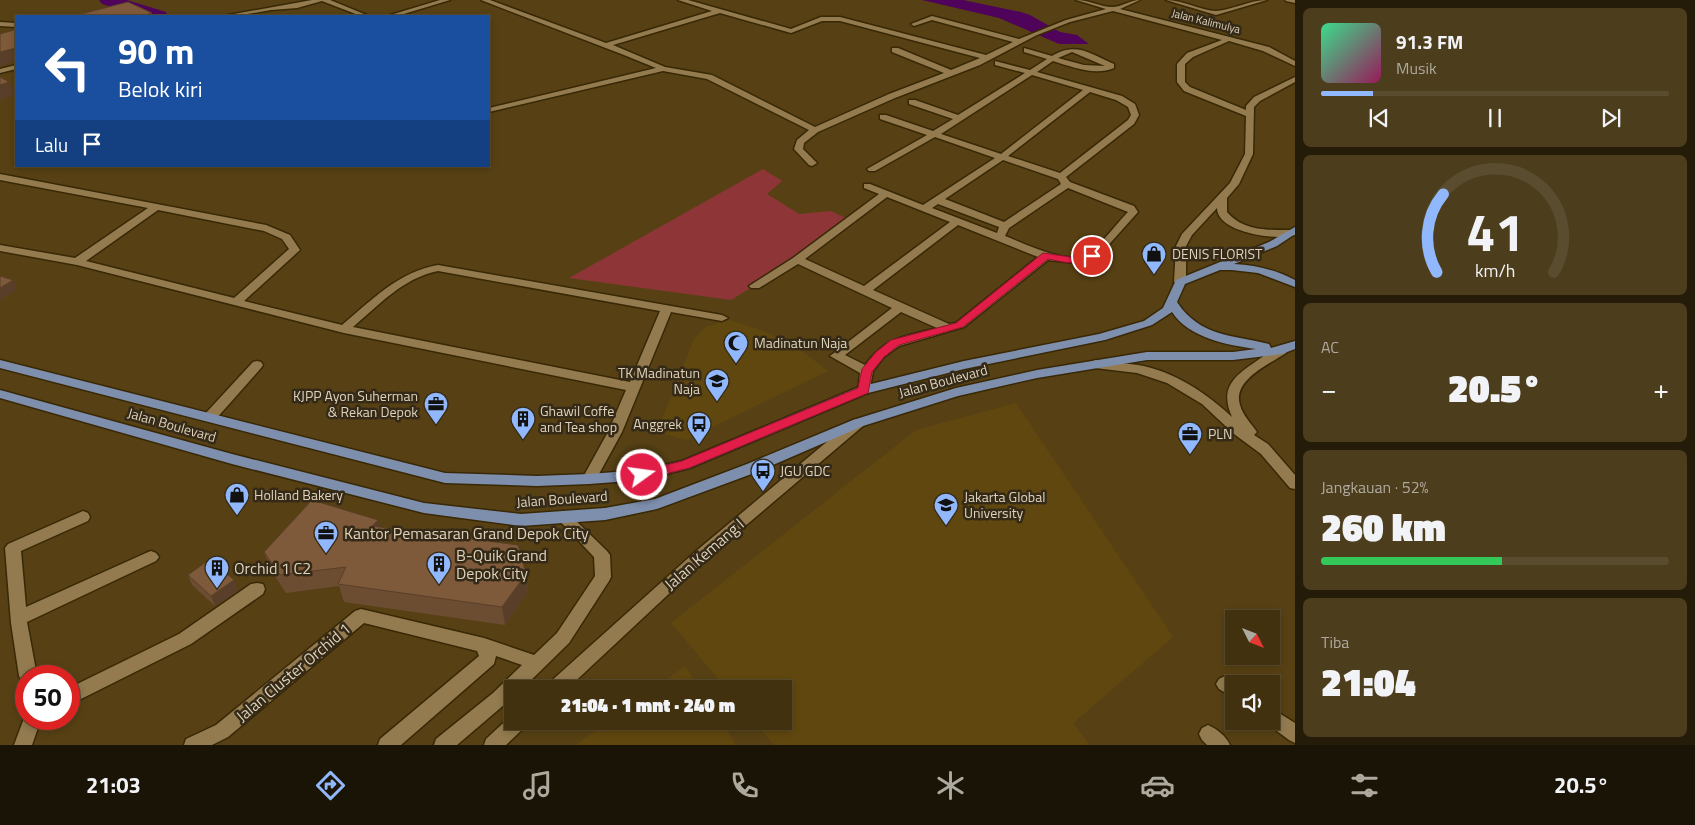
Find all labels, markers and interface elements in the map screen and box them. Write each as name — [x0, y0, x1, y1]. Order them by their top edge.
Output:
street label: Jalan Kalimulya — [1170, 5, 1242, 37]
text: 90 m — [118, 24, 194, 78]
text: 91.3 FM — [1396, 27, 1463, 56]
icon: left — [35, 35, 100, 100]
text: Musik — [1396, 56, 1437, 80]
text: Belok kiri — [118, 72, 203, 106]
icon: previous — [1365, 104, 1393, 132]
icon: pause — [1481, 104, 1509, 132]
icon: next — [1597, 104, 1625, 132]
text: Lalu — [35, 130, 68, 159]
icon: arrive — [78, 130, 106, 158]
text: 41 — [1466, 192, 1524, 271]
pin — [1071, 235, 1113, 277]
shop icon: DENIS FLORIST — [1141, 241, 1167, 275]
icon: arrive — [1078, 242, 1106, 270]
place label: DENIS FLORIST — [1172, 243, 1263, 264]
text: km/h — [1475, 257, 1515, 284]
mosque icon: Madinatun Naja — [723, 330, 749, 364]
place label: Madinatun Naja — [754, 332, 847, 353]
text: AC — [1321, 335, 1339, 359]
street label: Jalan Boulevard — [896, 359, 990, 402]
text: 20.5° — [1448, 359, 1542, 417]
place label: TK Madinatun Naja — [618, 362, 700, 399]
text: − — [1321, 367, 1337, 410]
text: + — [1653, 367, 1669, 410]
school or university icon: TK Madinatun Naja — [704, 368, 730, 402]
place label: KJPP Ayon Suherman & Rekan Depok — [293, 385, 418, 422]
office icon: KJPP Ayon Suherman & Rekan Depok — [423, 391, 449, 425]
place label: Ghawil Coffe and Tea shop — [540, 400, 617, 437]
street label: Jalan Boulevard — [125, 402, 219, 447]
building icon: Ghawil Coffe and Tea shop — [510, 406, 536, 440]
bus stop icon: Anggrek — [686, 411, 712, 445]
place label: Anggrek — [633, 413, 682, 434]
office icon: PLN — [1177, 421, 1203, 455]
place label: PLN — [1208, 423, 1232, 444]
position arrow — [615, 448, 667, 500]
bus stop icon: JGU GDC — [750, 458, 776, 492]
place label: JGU GDC — [780, 460, 830, 481]
text: Jangkauan · 52% — [1321, 475, 1429, 499]
shop icon: Holland Bakery — [224, 482, 250, 516]
place label: Holland Bakery — [254, 484, 343, 505]
street label: Jalan Boulevard — [516, 485, 608, 512]
place label: Jakarta Global University — [964, 486, 1045, 523]
school or university icon: Jakarta Global University — [933, 492, 959, 526]
text: 260 km — [1321, 498, 1446, 556]
street label: Jalan Kemang I — [659, 512, 749, 596]
office icon: Kantor Pemasaran Grand Depok City — [313, 520, 339, 554]
place label: Kantor Pemasaran Grand Depok City — [344, 521, 589, 545]
place label: B-Quik Grand Depok City — [456, 543, 547, 585]
building icon: B-Quik Grand Depok City — [426, 551, 452, 585]
building icon: Orchid 1 C2 — [204, 555, 230, 589]
place label: Orchid 1 C2 — [234, 556, 311, 580]
north arrow — [1225, 610, 1280, 665]
map controls — [1225, 610, 1280, 730]
street label: Jalan Cluster Orchid 1 — [230, 617, 356, 727]
text: Tiba — [1321, 630, 1349, 654]
text: 21:04 — [1321, 653, 1416, 711]
speed limit sign: 50 — [15, 665, 80, 730]
button: sound — [1225, 675, 1280, 730]
text: 21:04 · 1 mnt · 240 m — [561, 690, 735, 719]
text: 21:03 — [86, 768, 141, 802]
icon: directions — [313, 768, 348, 803]
icon: music — [520, 768, 555, 803]
icon: phone — [727, 768, 762, 803]
icon: climate — [933, 768, 968, 803]
icon: car — [1140, 768, 1175, 803]
icon: filters — [1347, 768, 1382, 803]
text: 20.5° — [1554, 768, 1609, 802]

